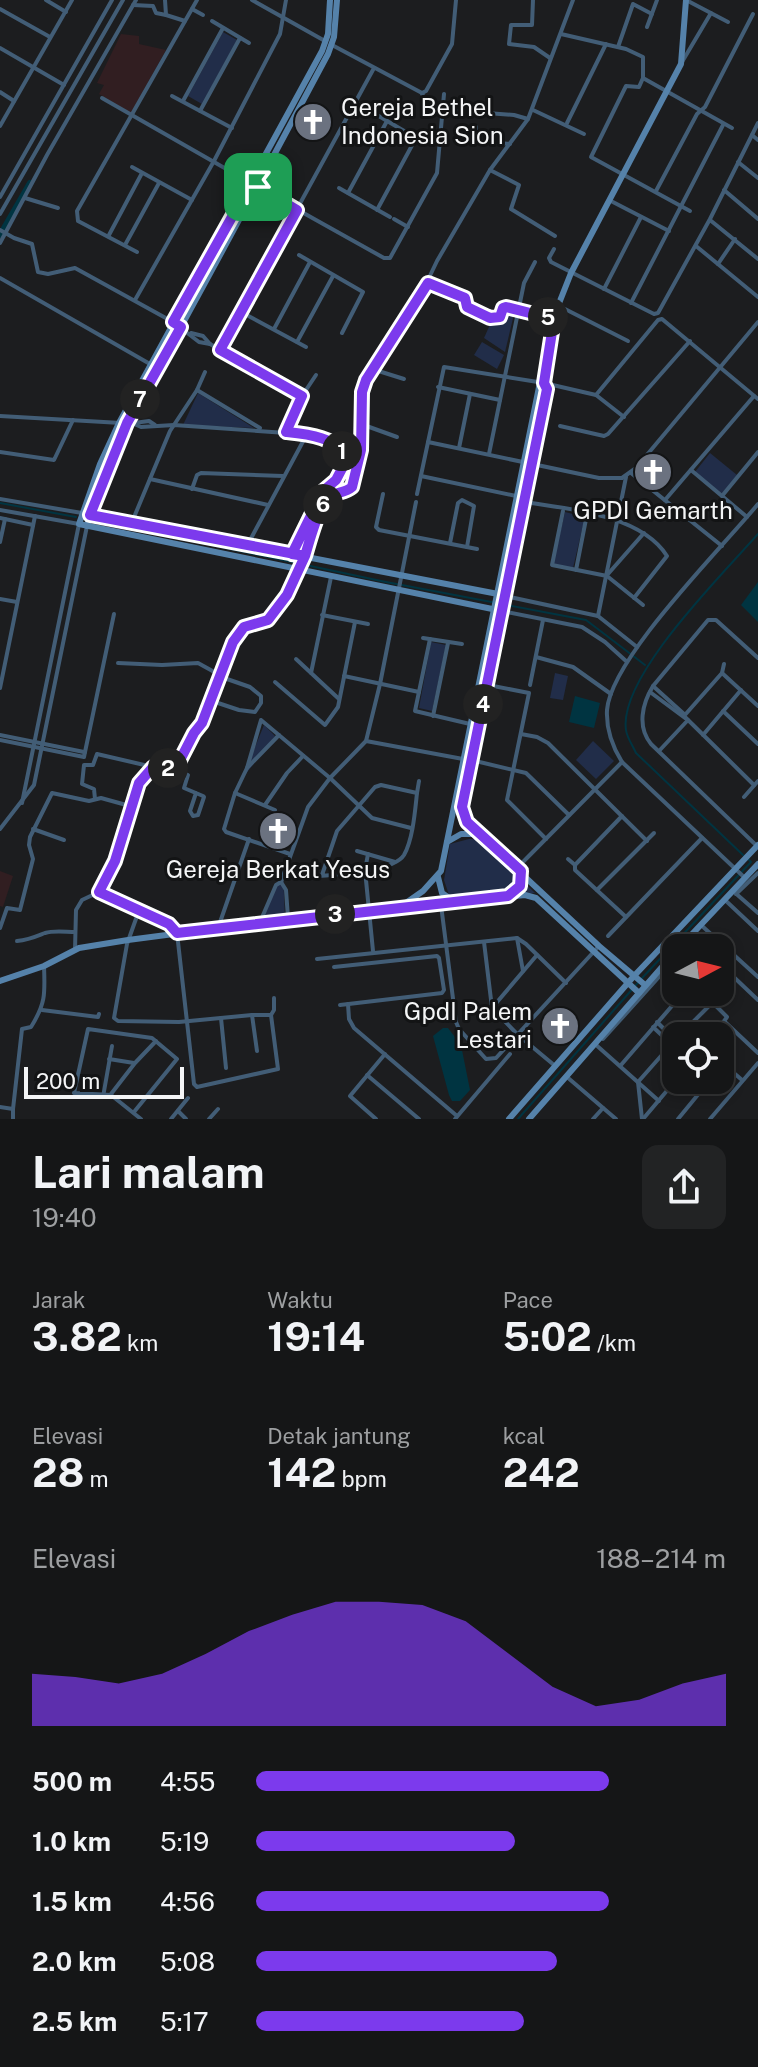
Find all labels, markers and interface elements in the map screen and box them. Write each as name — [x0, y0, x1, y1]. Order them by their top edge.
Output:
place label: Gereja Bethel Indonesia Sion — [341, 93, 504, 149]
church icon: Gereja Bethel Indonesia Sion — [292, 101, 334, 143]
pin — [224, 153, 292, 221]
icon: arrive — [236, 165, 280, 209]
pin: 5 — [528, 297, 568, 337]
text: 5 — [541, 304, 555, 330]
pin: 7 — [120, 379, 160, 419]
text: 7 — [133, 386, 147, 412]
pin: 1 — [322, 431, 362, 471]
text: 1 — [337, 438, 347, 464]
church icon: GPDI Gemarth — [632, 451, 674, 493]
pin: 6 — [303, 484, 343, 524]
text: 6 — [316, 491, 330, 517]
place label: GPDI Gemarth — [573, 496, 733, 524]
pin: 4 — [463, 684, 503, 724]
text: 4 — [476, 691, 490, 717]
pin: 2 — [148, 748, 188, 788]
text: 2 — [161, 755, 175, 781]
church icon: Gereja Berkat Yesus — [257, 810, 299, 852]
place label: Gereja Berkat Yesus — [166, 855, 390, 883]
pin: 3 — [315, 894, 355, 934]
text: 3 — [328, 901, 342, 927]
north arrow — [662, 934, 734, 1006]
map controls — [662, 934, 734, 1094]
place label: GpdI Palem Lestari — [404, 997, 532, 1053]
church icon: GpdI Palem Lestari — [539, 1005, 581, 1047]
button: locate — [662, 1022, 734, 1094]
scale bar — [24, 1063, 184, 1099]
text: 200 m — [36, 1068, 100, 1094]
button: share — [642, 1145, 726, 1229]
text: Lari malam — [32, 1146, 265, 1198]
text: 19:40 — [32, 1202, 97, 1233]
text: Jarak — [32, 1287, 85, 1313]
text: Waktu — [267, 1287, 333, 1313]
text: Pace — [503, 1287, 553, 1313]
text: 3.82 — [32, 1313, 122, 1360]
text: 19:14 — [267, 1313, 365, 1360]
text: 5:02 — [503, 1313, 592, 1360]
text: km — [122, 1330, 158, 1356]
text: /km — [592, 1330, 636, 1356]
text: Elevasi — [32, 1423, 103, 1449]
text: Detak jantung — [267, 1423, 411, 1449]
text: kcal — [503, 1423, 545, 1449]
text: 28 — [32, 1449, 84, 1496]
text: 142 — [267, 1449, 336, 1496]
text: 242 — [503, 1449, 580, 1496]
text: m — [84, 1466, 109, 1492]
text: bpm — [336, 1466, 387, 1492]
text: Elevasi — [32, 1543, 116, 1574]
text: 188–214 m — [596, 1543, 726, 1574]
text: 500 m — [32, 1766, 112, 1797]
text: 4:55 — [160, 1766, 216, 1797]
text: 1.0 km — [32, 1826, 111, 1857]
text: 5:19 — [160, 1826, 209, 1857]
text: 1.5 km — [32, 1886, 112, 1917]
text: 4:56 — [160, 1886, 215, 1917]
text: 2.0 km — [32, 1946, 117, 1977]
text: 5:08 — [160, 1946, 215, 1977]
text: 2.5 km — [32, 2006, 117, 2037]
text: 5:17 — [160, 2006, 209, 2037]

